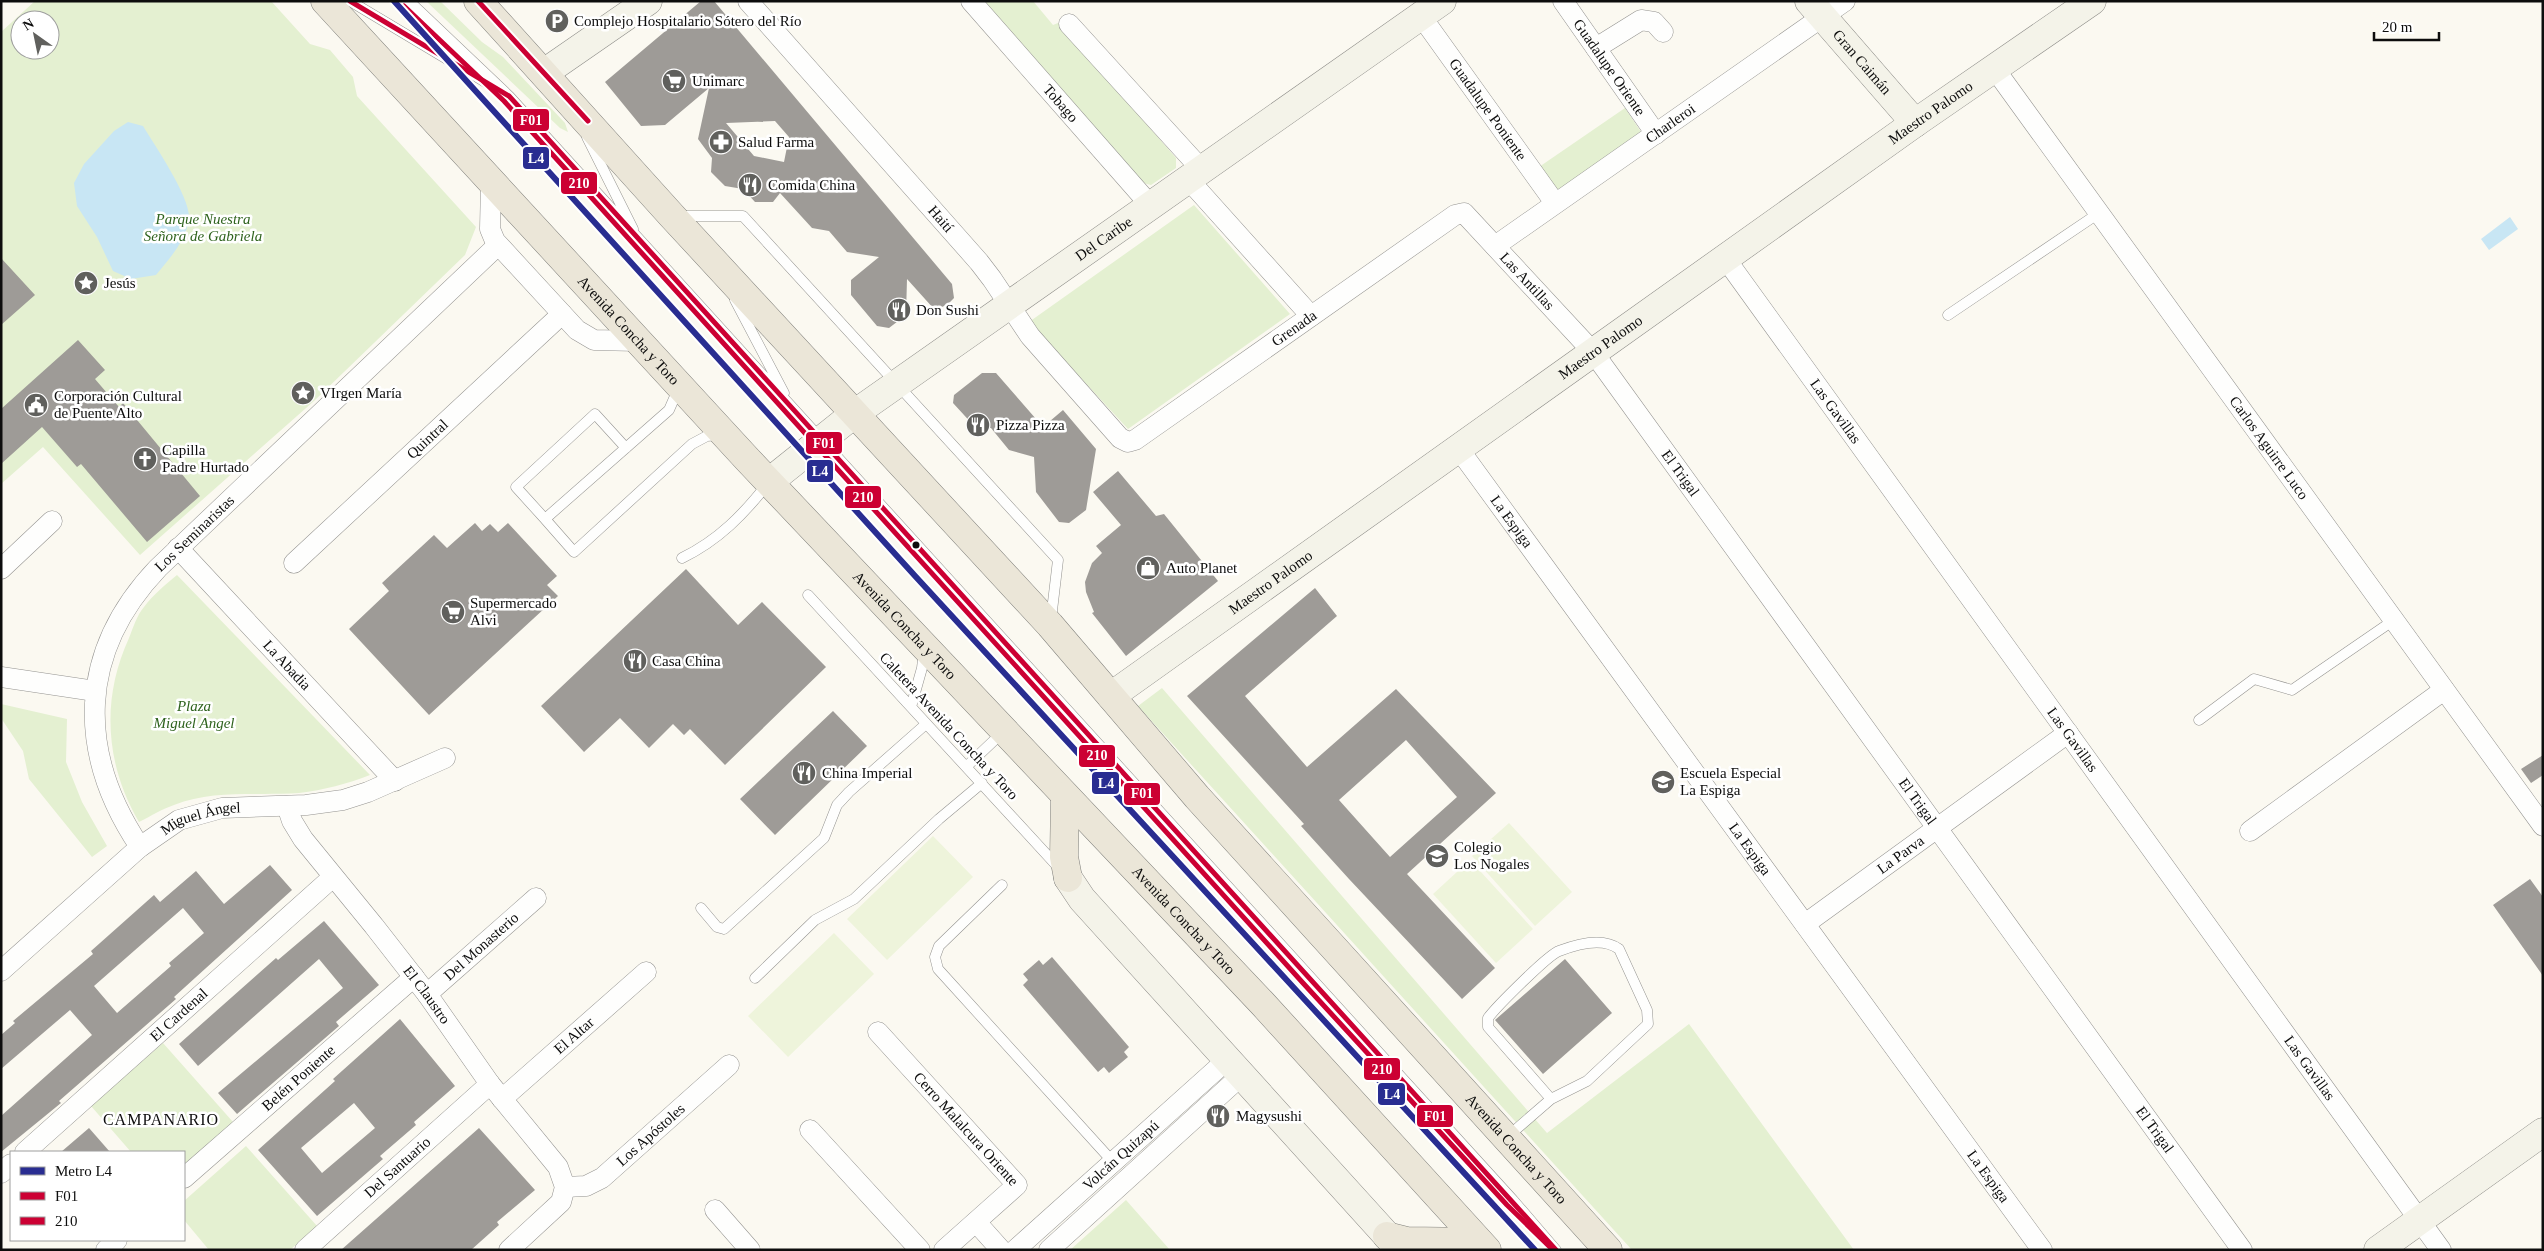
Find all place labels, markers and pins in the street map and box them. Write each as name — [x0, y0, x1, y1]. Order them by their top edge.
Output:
parking icon: Complejo Hospitalario Sótero del Río — [544, 8, 570, 34]
place label: Complejo Hospitalario Sótero del Río — [574, 13, 801, 29]
supermarket icon: Unimarc — [661, 68, 687, 94]
place label: Unimarc — [692, 73, 745, 89]
pharmacy icon: Salud Farma — [708, 129, 734, 155]
place label: Salud Farma — [738, 134, 815, 150]
restaurant icon: Comida China — [737, 172, 763, 198]
place label: Comida China — [768, 177, 855, 193]
place icon: Jesús — [73, 270, 99, 296]
place label: Jesús — [104, 275, 136, 291]
restaurant icon: Don Sushi — [886, 297, 912, 323]
place label: Don Sushi — [916, 302, 979, 318]
place icon: VIrgen María — [290, 380, 316, 406]
place label: VIrgen María — [320, 385, 402, 401]
place label: Corporación Cultural de Puente Alto — [54, 388, 182, 421]
public building icon: Corporación Cultural de Puente Alto — [23, 392, 49, 418]
restaurant icon: Pizza Pizza — [965, 412, 991, 438]
place label: Pizza Pizza — [996, 417, 1065, 433]
place label: Capilla Padre Hurtado — [162, 442, 249, 475]
church icon: Capilla Padre Hurtado — [132, 446, 158, 472]
unlabelled marker — [911, 540, 921, 550]
shop icon: Auto Planet — [1135, 555, 1161, 581]
place label: Auto Planet — [1166, 560, 1238, 576]
place label: Supermercado Alvi — [470, 595, 557, 628]
supermarket icon: Supermercado Alvi — [440, 599, 466, 625]
restaurant icon: Casa China — [622, 648, 648, 674]
place label: Casa China — [652, 653, 721, 669]
restaurant icon: China Imperial — [791, 760, 817, 786]
place label: China Imperial — [822, 765, 912, 781]
place label: Escuela Especial La Espiga — [1680, 765, 1781, 798]
school or university icon: Escuela Especial La Espiga — [1650, 769, 1676, 795]
place label: Colegio Los Nogales — [1454, 839, 1530, 872]
school or university icon: Colegio Los Nogales — [1424, 843, 1450, 869]
restaurant icon: Magysushi — [1205, 1103, 1231, 1129]
place label: Magysushi — [1236, 1108, 1302, 1124]

